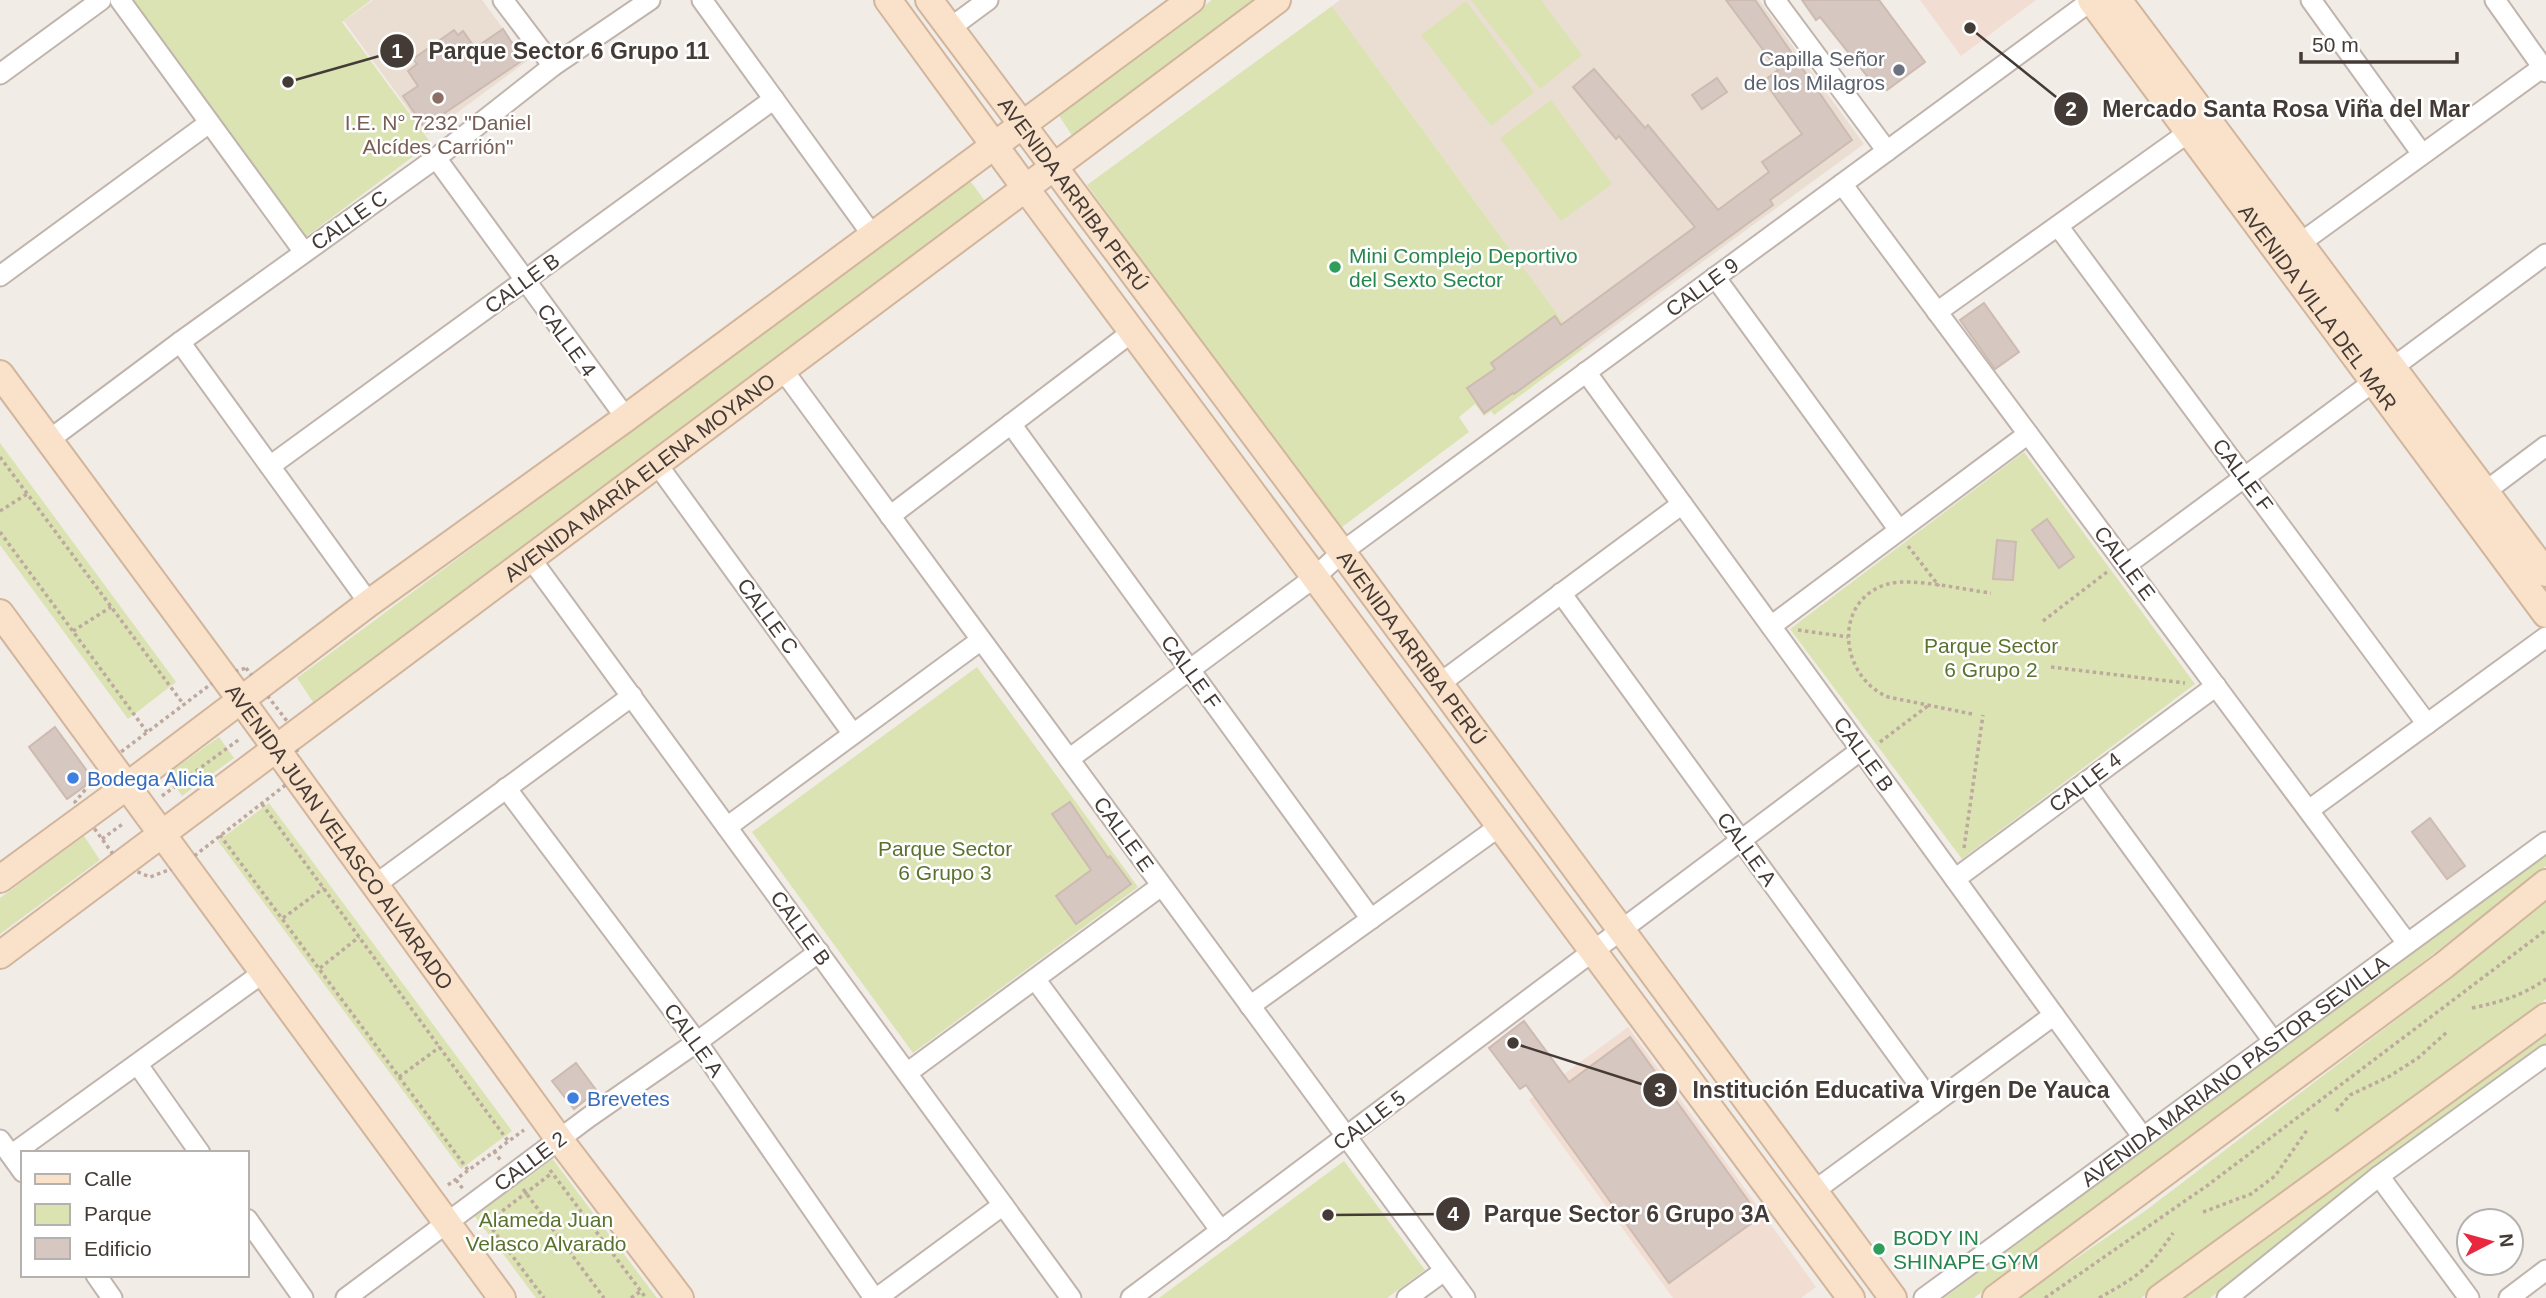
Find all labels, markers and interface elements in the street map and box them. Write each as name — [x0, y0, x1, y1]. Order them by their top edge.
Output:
scale bar — [2301, 21, 2457, 65]
callout: Parque Sector 6 Grupo 11 — [380, 29, 724, 73]
text: 50 m — [2312, 33, 2359, 56]
text: Parque Sector 6 Grupo 11 — [428, 38, 710, 64]
text: 1 — [391, 39, 403, 62]
place label: Capilla Señor de los Milagros — [1744, 47, 1885, 94]
marker: Capilla Señor de los Milagros — [1891, 62, 1907, 78]
callout: Mercado Santa Rosa Viña del Mar — [2054, 87, 2484, 131]
marker: I.E. N° 7232 "Daniel Alcídes Carrión" — [430, 90, 446, 106]
street label: AVENIDA ARRIBA PERÚ — [994, 93, 1154, 295]
text: Mercado Santa Rosa Viña del Mar — [2102, 96, 2470, 122]
text: 2 — [2065, 97, 2077, 120]
place label: I.E. N° 7232 "Daniel Alcídes Carrión" — [345, 111, 531, 158]
street label: CALLE C — [307, 185, 391, 255]
street label: AVENIDA VILLA DEL MAR — [2235, 200, 2402, 414]
place label: Mini Complejo Deportivo del Sexto Sector — [1349, 244, 1578, 291]
street label: CALLE B — [480, 248, 564, 318]
street label: CALLE 9 — [1661, 253, 1743, 321]
marker: Mini Complejo Deportivo del Sexto Sector — [1327, 259, 1343, 275]
street label: CALLE 4 — [533, 299, 601, 381]
street label: AVENIDA MARÍA ELENA MOYANO — [499, 368, 779, 586]
street label: CALLE F — [2208, 434, 2278, 516]
street label: CALLE E — [2090, 522, 2160, 604]
street label: AVENIDA ARRIBA PERÚ — [1333, 546, 1492, 749]
street label: CALLE C — [733, 574, 803, 658]
street label: CALLE F — [1157, 631, 1225, 713]
park label: Parque Sector 6 Grupo 2 — [1924, 634, 2058, 681]
street label: AVENIDA JUAN VELASCO ALVARADO — [222, 679, 458, 994]
street label: CALLE B — [1829, 712, 1899, 796]
street label: CALLE 4 — [2045, 747, 2126, 816]
place label: Bodega Alicia — [87, 767, 215, 790]
marker: Bodega Alicia — [65, 770, 81, 786]
street label: CALLE E — [1089, 792, 1159, 876]
street label: CALLE A — [1713, 808, 1781, 890]
park label: Parque Sector 6 Grupo 3 — [878, 837, 1012, 884]
street label: CALLE B — [766, 886, 836, 970]
street label: AVENIDA MARIANO PASTOR SEVILLA — [2077, 950, 2392, 1190]
street label: CALLE A — [660, 999, 728, 1081]
callout: Institución Educativa Virgen De Yauca — [1643, 1068, 2123, 1112]
text: Institución Educativa Virgen De Yauca — [1692, 1077, 2110, 1103]
text: 3 — [1654, 1078, 1666, 1101]
street label: CALLE 5 — [1329, 1086, 1409, 1154]
place label: Brevetes — [587, 1087, 670, 1110]
marker: Brevetes — [565, 1090, 581, 1106]
street label: CALLE 2 — [490, 1127, 570, 1195]
legend — [21, 1151, 248, 1277]
text: Calle — [84, 1167, 132, 1190]
callout: Parque Sector 6 Grupo 3A — [1435, 1192, 1785, 1236]
text: Parque Sector 6 Grupo 3A — [1484, 1201, 1770, 1227]
text: Parque — [84, 1202, 152, 1225]
text: 4 — [1447, 1202, 1459, 1225]
north arrow — [2455, 1207, 2525, 1277]
park label: Alameda Juan Velasco Alvarado — [465, 1208, 627, 1255]
place label: BODY IN SHINAPE GYM — [1893, 1226, 2039, 1273]
text: N — [2495, 1232, 2518, 1248]
text: Edificio — [84, 1237, 152, 1260]
marker: BODY IN SHINAPE GYM — [1871, 1241, 1887, 1257]

